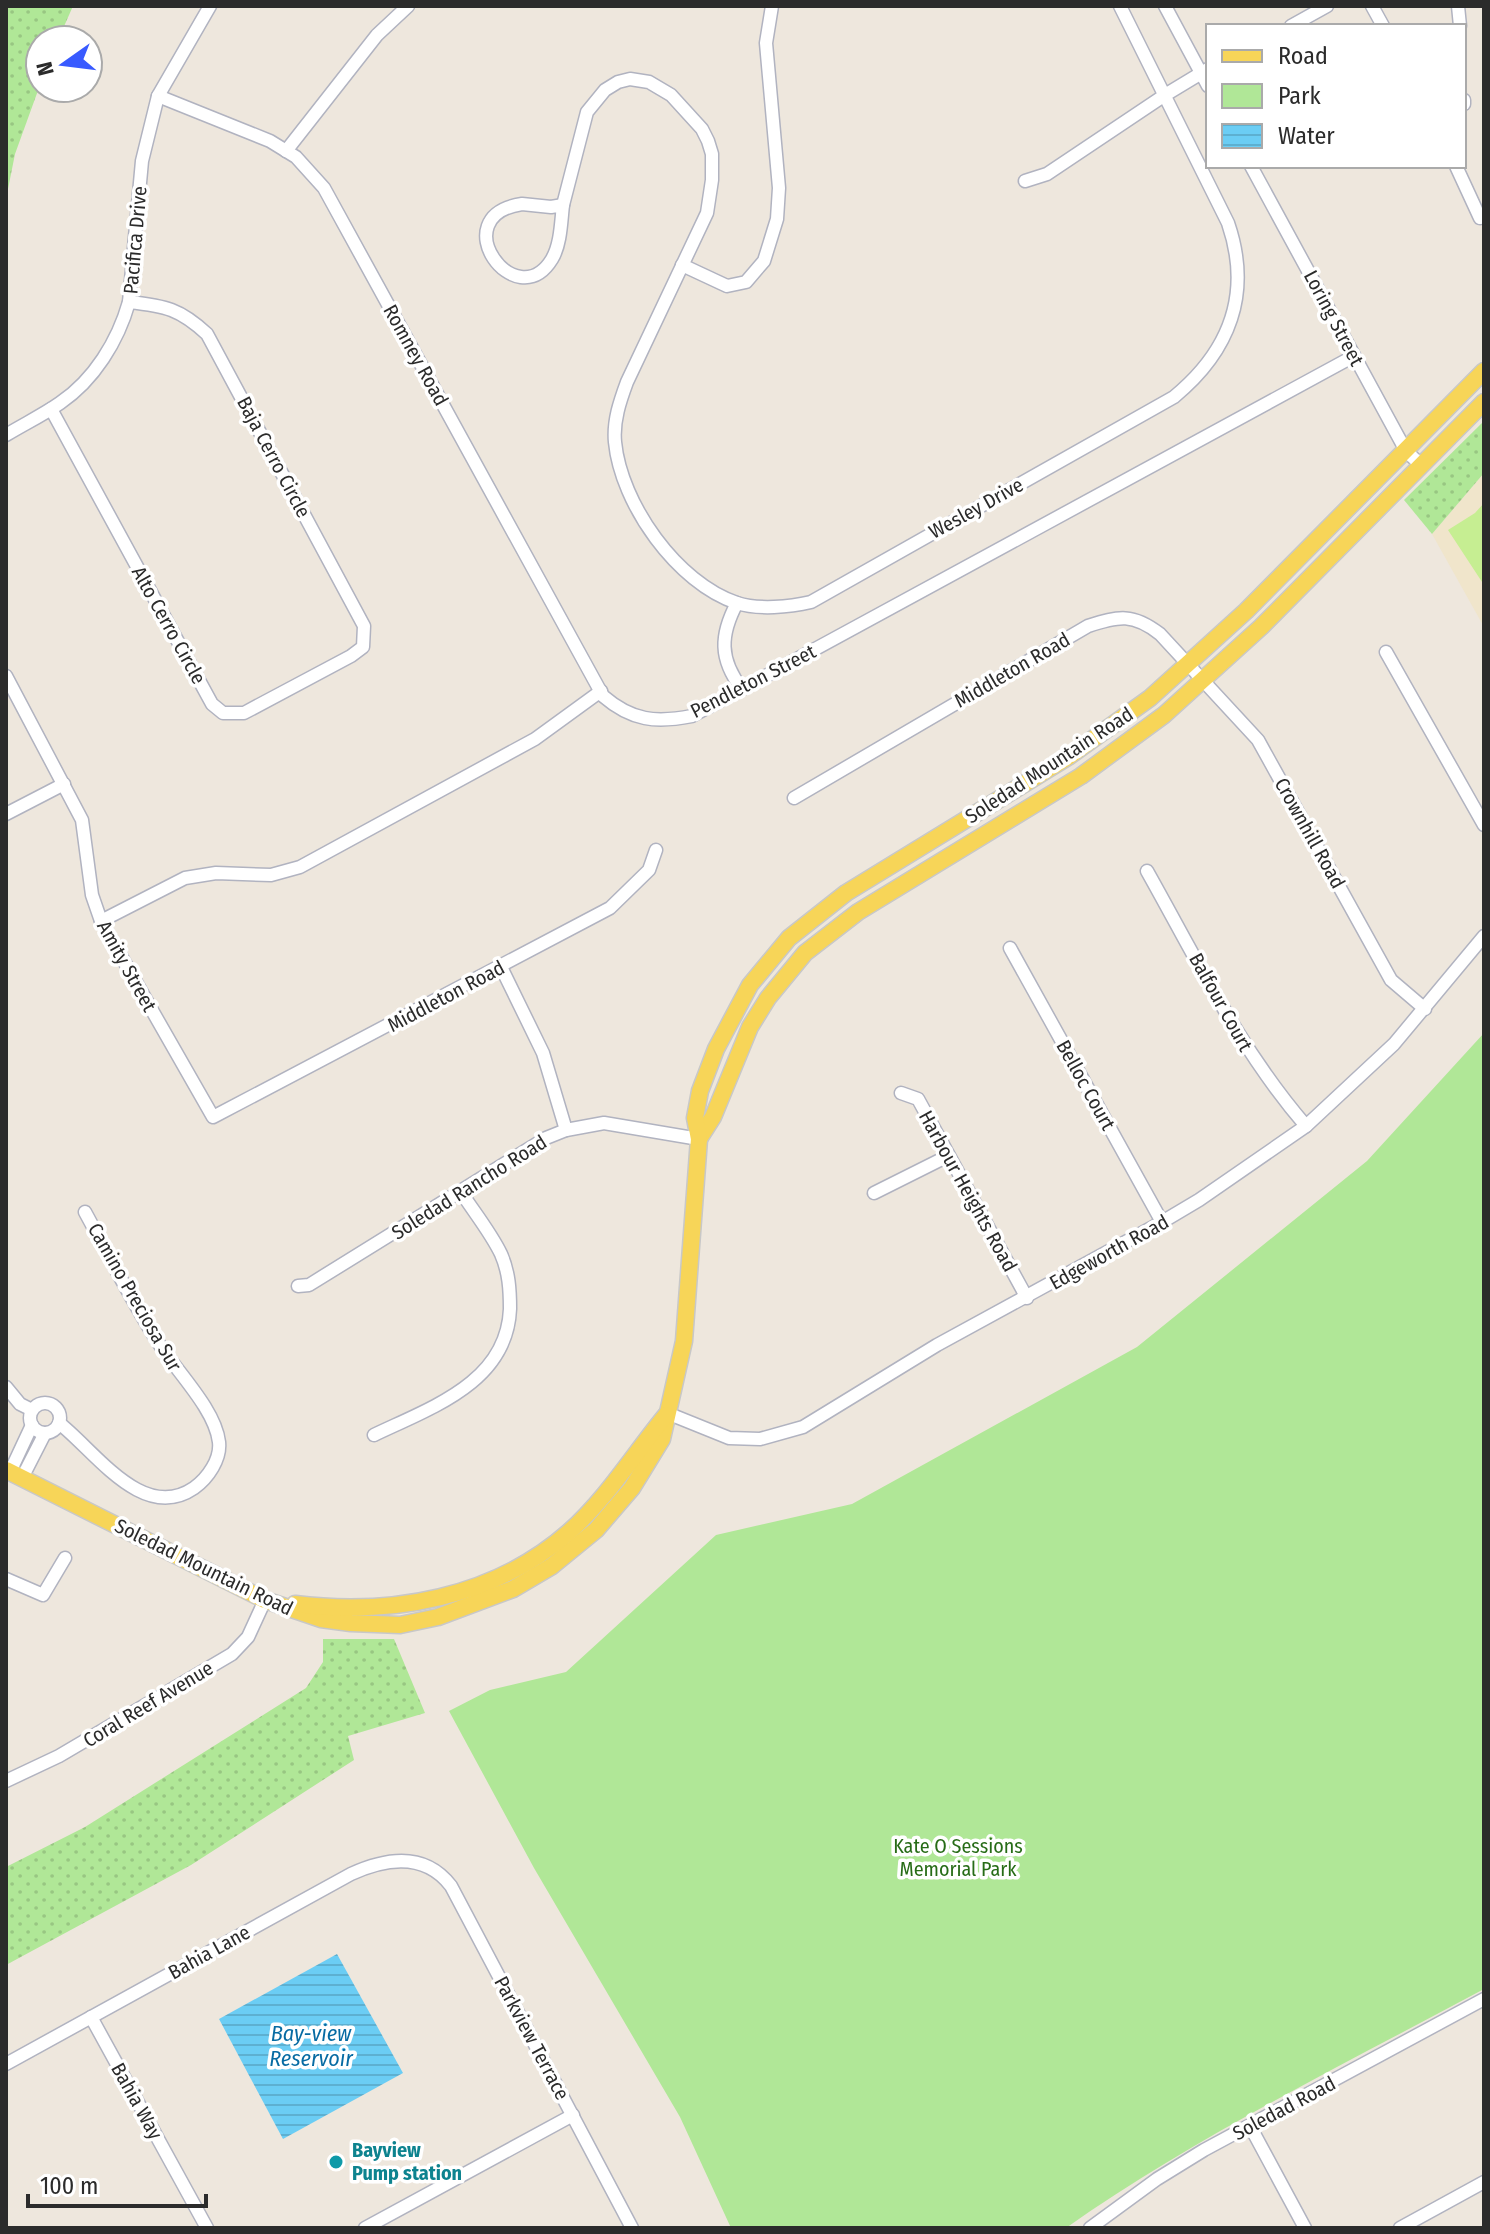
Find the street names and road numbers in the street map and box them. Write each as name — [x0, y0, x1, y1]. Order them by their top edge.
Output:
street label: Pacifica Drive — [118, 185, 152, 295]
street label: Loring Street — [1299, 266, 1369, 370]
street label: Romney Road — [378, 300, 454, 410]
street label: Baja Cerro Circle — [232, 392, 316, 522]
street label: Wesley Drive — [925, 472, 1027, 544]
street label: Alto Cerro Circle — [127, 562, 211, 688]
street label: Middleton Road — [950, 627, 1074, 713]
street label: Pendleton Street — [686, 639, 820, 723]
street label: Soledad Mountain Road — [961, 702, 1137, 828]
street label: Crownhill Road — [1270, 774, 1350, 892]
street label: Amity Street — [92, 916, 162, 1016]
street label: Balfour Court — [1184, 949, 1258, 1056]
street label: Middleton Road — [383, 955, 509, 1037]
street label: Belloc Court — [1051, 1036, 1121, 1135]
street label: Harbour Heights Road — [914, 1106, 1022, 1276]
street label: Soledad Rancho Road — [387, 1130, 551, 1244]
street label: Edgeworth Road — [1045, 1209, 1173, 1295]
street label: Camino Preciosa Sur — [83, 1219, 187, 1375]
street label: Soledad Mountain Road — [111, 1513, 297, 1621]
street label: Coral Reef Avenue — [79, 1656, 217, 1752]
street label: Bahia Lane — [164, 1920, 254, 1984]
street label: Parkview Terrace — [489, 1972, 575, 2104]
street label: Bahia Way — [106, 2059, 168, 2143]
street label: Soledad Road — [1229, 2071, 1339, 2145]

